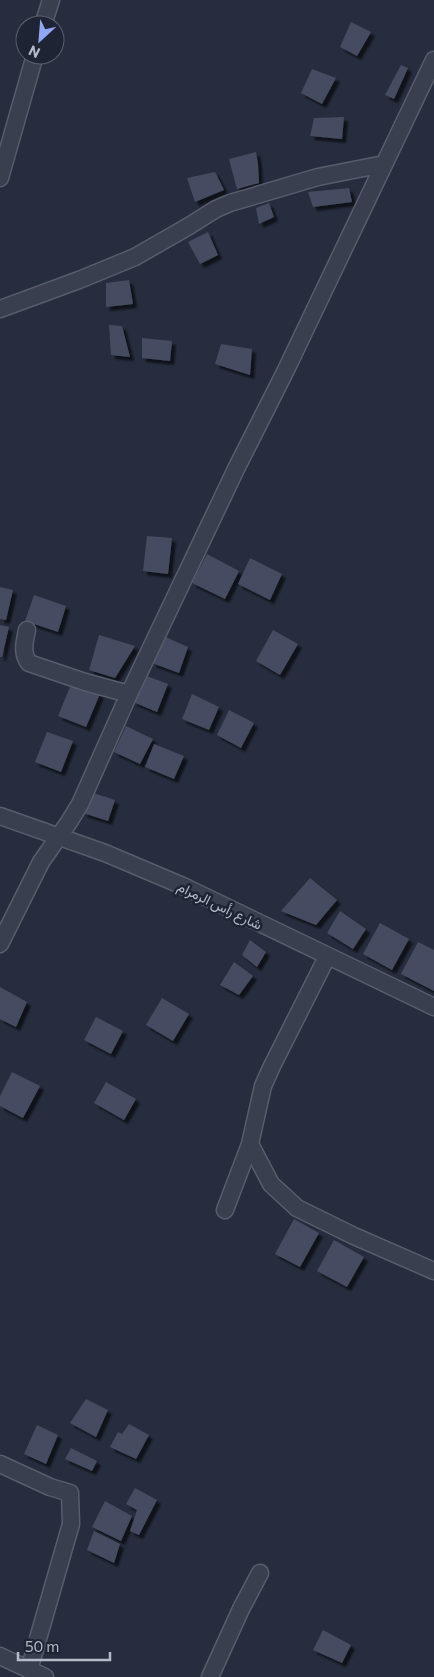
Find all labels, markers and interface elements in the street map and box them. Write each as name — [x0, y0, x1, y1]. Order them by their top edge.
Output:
north arrow — [15, 15, 65, 65]
text: N — [26, 42, 43, 62]
street label: شارع رأس الرمرام — [174, 877, 265, 936]
scale bar — [18, 1630, 110, 1662]
text: 50 m — [25, 1637, 59, 1655]

